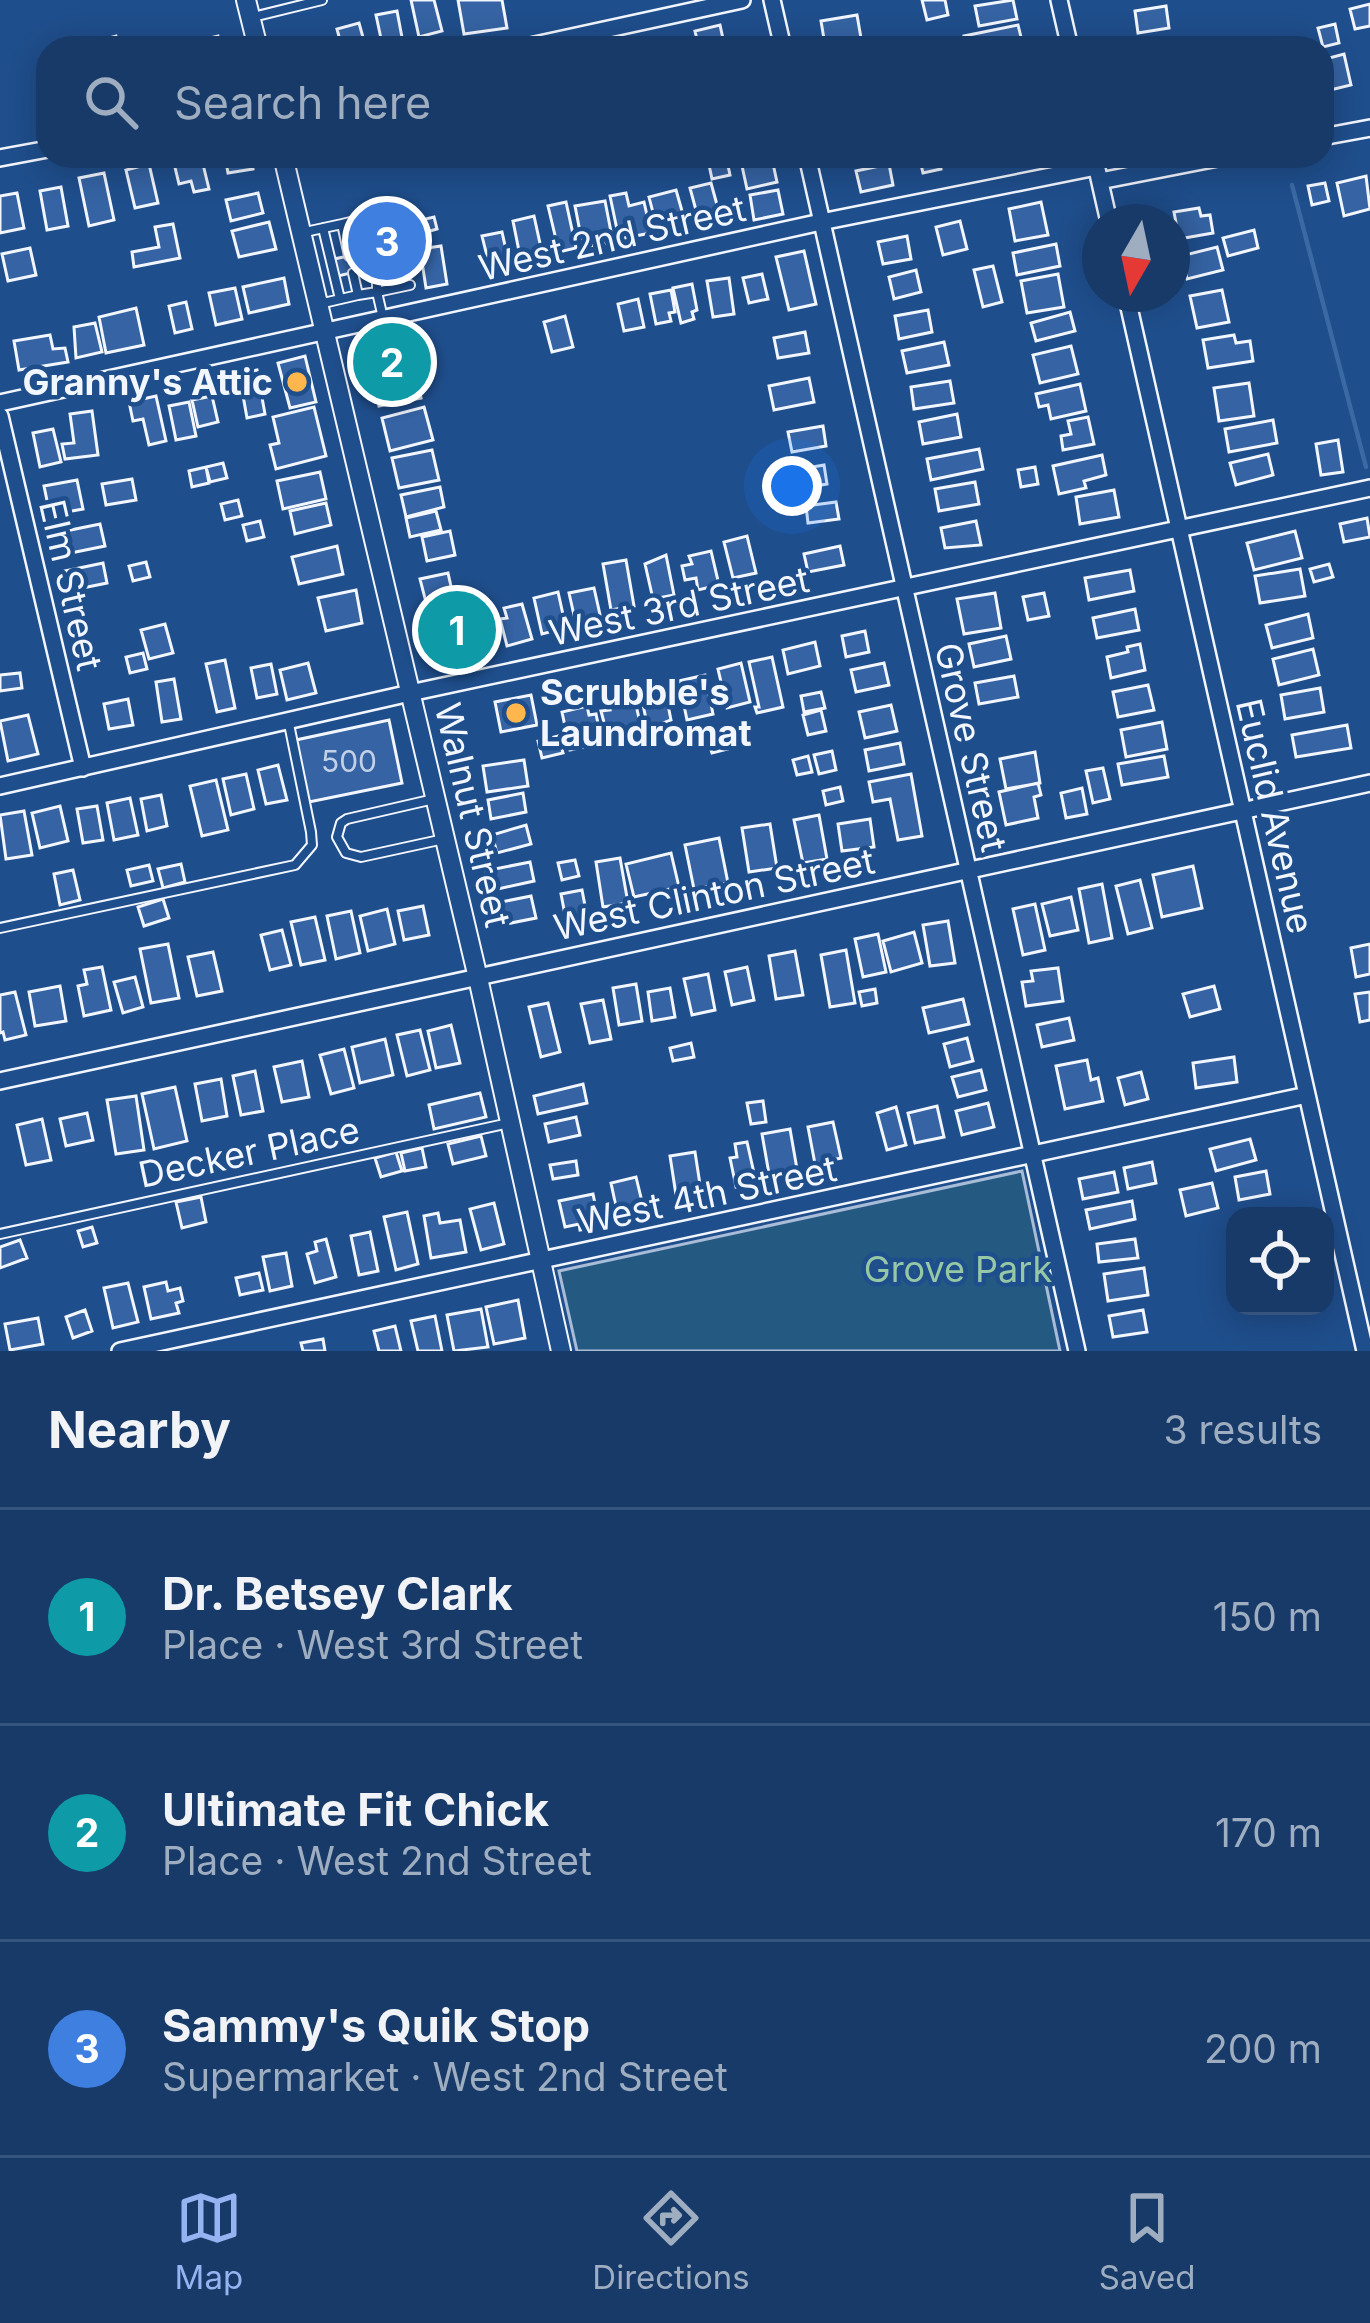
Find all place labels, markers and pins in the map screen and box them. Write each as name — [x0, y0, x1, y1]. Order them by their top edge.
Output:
pin: 3 — [348, 196, 426, 286]
pin: 2 — [353, 317, 431, 407]
place label: Granny's Attic — [22, 360, 273, 404]
marker: Granny's Attic — [284, 369, 310, 395]
pin: 1 — [418, 585, 496, 675]
place label: Scrubble's Laundromat — [540, 670, 752, 755]
marker: Scrubble's Laundromat — [503, 700, 529, 726]

